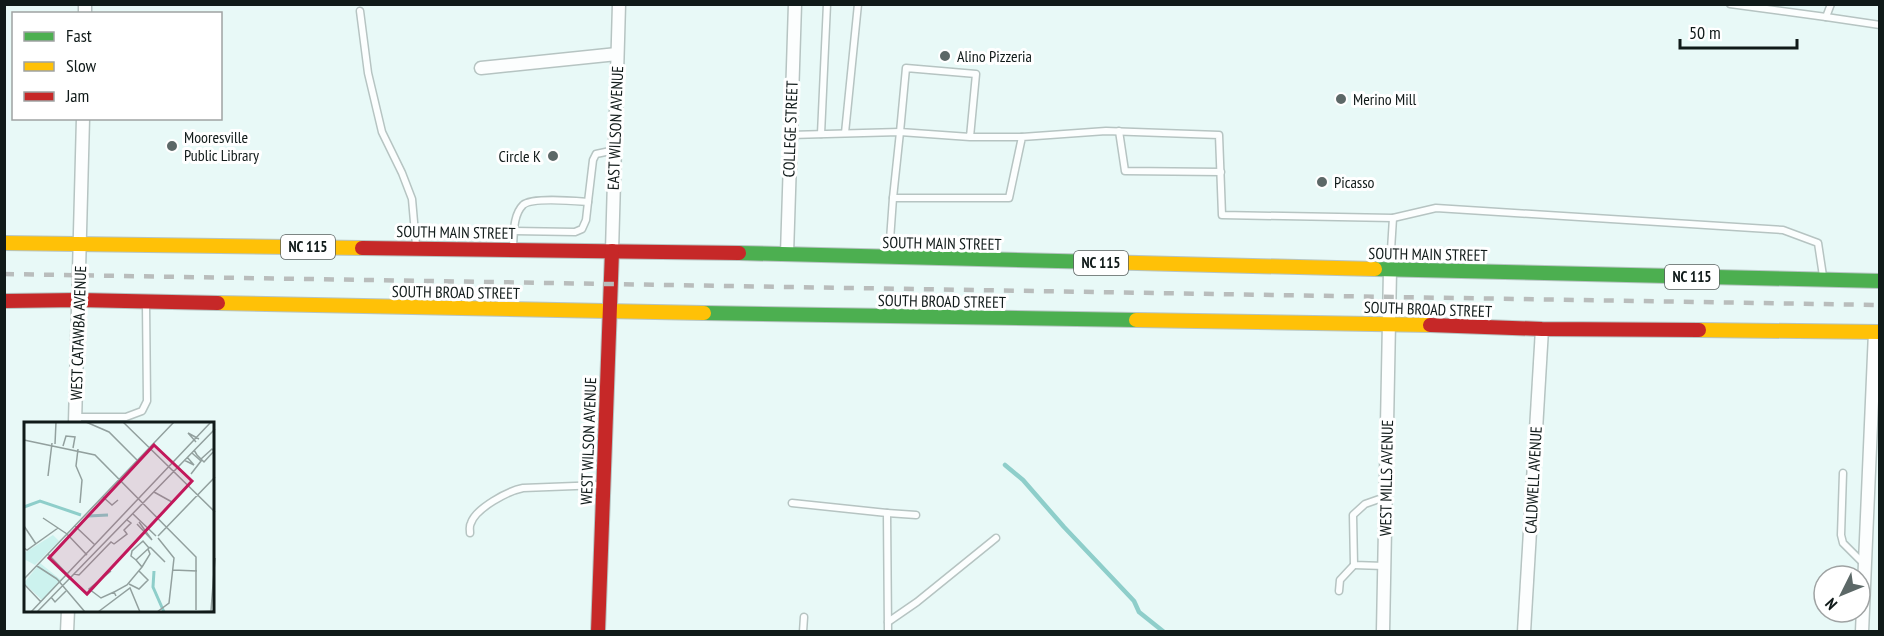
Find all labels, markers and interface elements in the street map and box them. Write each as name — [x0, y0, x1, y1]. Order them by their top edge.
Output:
legend — [12, 12, 222, 120]
scale bar — [1680, 12, 1797, 50]
text: 50 m — [1689, 21, 1721, 44]
text: Fast — [66, 24, 92, 47]
place label: Alino Pizzeria — [957, 46, 1032, 66]
marker: Alino Pizzeria — [938, 49, 952, 63]
text: Slow — [66, 54, 97, 77]
street label: EAST WILSON AVENUE — [603, 65, 627, 191]
street label: COLLEGE STREET — [778, 80, 802, 178]
text: Jam — [65, 84, 89, 107]
place label: Merino Mill — [1353, 89, 1416, 109]
marker: Merino Mill — [1334, 92, 1348, 106]
place label: Mooresville Public Library — [184, 127, 259, 165]
marker: Mooresville Public Library — [165, 139, 179, 153]
place label: Circle K — [499, 146, 541, 166]
marker: Circle K — [546, 149, 560, 163]
place label: Picasso — [1334, 172, 1375, 192]
marker: Picasso — [1315, 175, 1329, 189]
street label: SOUTH MAIN STREET — [396, 221, 516, 243]
street label: SOUTH MAIN STREET — [882, 232, 1002, 254]
road number: NC 115 — [281, 235, 335, 259]
street label: SOUTH MAIN STREET — [1368, 243, 1488, 265]
road number: NC 115 — [1074, 251, 1128, 275]
street label: WEST CATAWBA AVENUE — [66, 265, 90, 401]
road number: NC 115 — [1665, 265, 1719, 289]
street label: SOUTH BROAD STREET — [392, 281, 520, 303]
street label: SOUTH BROAD STREET — [878, 290, 1006, 312]
street label: SOUTH BROAD STREET — [1364, 297, 1492, 321]
street label: WEST WILSON AVENUE — [576, 377, 600, 505]
street label: WEST MILLS AVENUE — [1375, 419, 1397, 536]
inset map — [24, 422, 214, 612]
street label: CALDWELL AVENUE — [1520, 426, 1546, 534]
north arrow — [1812, 564, 1872, 624]
text: N — [1821, 594, 1841, 614]

